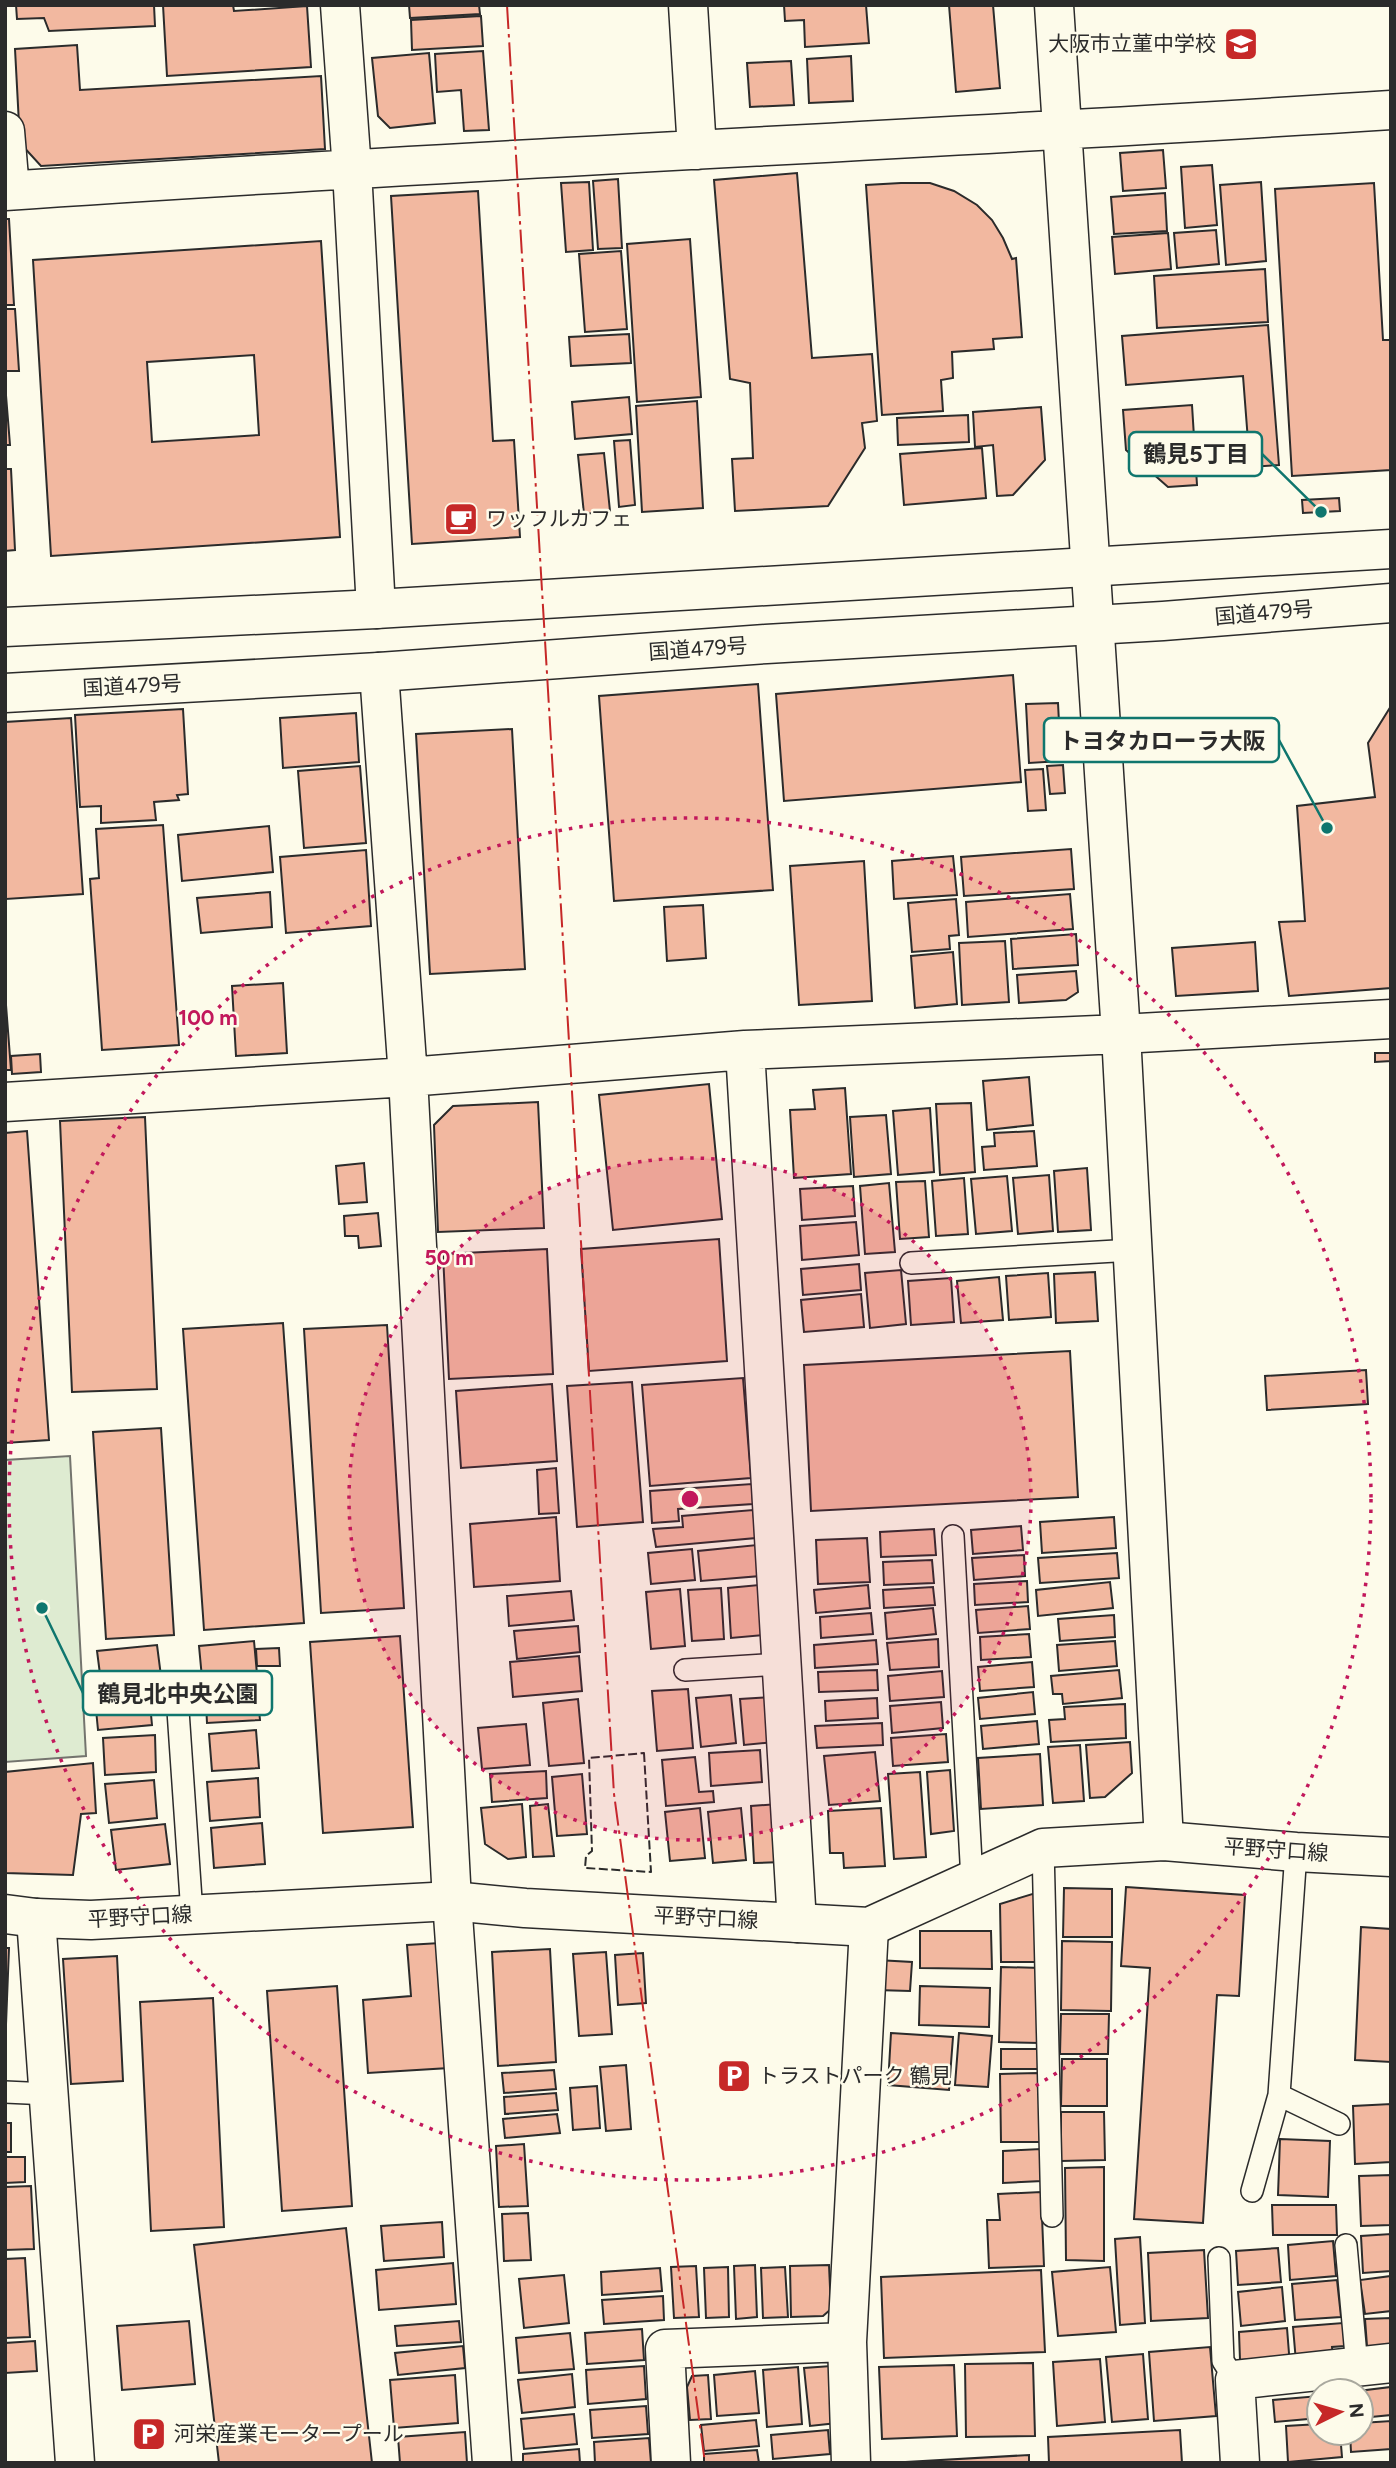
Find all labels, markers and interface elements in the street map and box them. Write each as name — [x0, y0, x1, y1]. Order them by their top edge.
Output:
school or university icon: 大阪市立菫中学校 — [1222, 25, 1260, 63]
place label: 大阪市立菫中学校 — [1048, 31, 1216, 56]
callout: 鶴見5丁目 — [1129, 432, 1262, 476]
text: 鶴見5丁目 — [1143, 440, 1249, 468]
cafe icon: ワッフルカフェ — [442, 500, 480, 538]
place label: ワッフルカフェ — [486, 506, 632, 531]
street label: 国道479号 — [1213, 596, 1314, 629]
street label: 国道479号 — [648, 633, 748, 664]
street label: 国道479号 — [82, 670, 182, 701]
callout: トヨタカローラ大阪 — [1044, 718, 1279, 762]
text: トヨタカローラ大阪 — [1059, 727, 1266, 755]
text: 100 m — [178, 1005, 238, 1030]
text: 50 m — [424, 1245, 474, 1270]
centre of rings — [678, 1487, 702, 1511]
callout: 鶴見北中央公園 — [83, 1671, 272, 1715]
text: 鶴見北中央公園 — [98, 1680, 259, 1708]
street label: 平野守口線 — [1223, 1833, 1329, 1866]
street label: 平野守口線 — [87, 1901, 193, 1932]
street label: 平野守口線 — [653, 1902, 759, 1933]
parking icon: トラストパーク 鶴見 — [715, 2057, 753, 2095]
place label: トラストパーク 鶴見 — [758, 2063, 952, 2088]
north arrow — [1305, 2377, 1375, 2447]
text: N — [1344, 2402, 1369, 2419]
parking icon: 河栄産業モータープール — [130, 2415, 168, 2453]
place label: 河栄産業モータープール — [174, 2421, 404, 2446]

